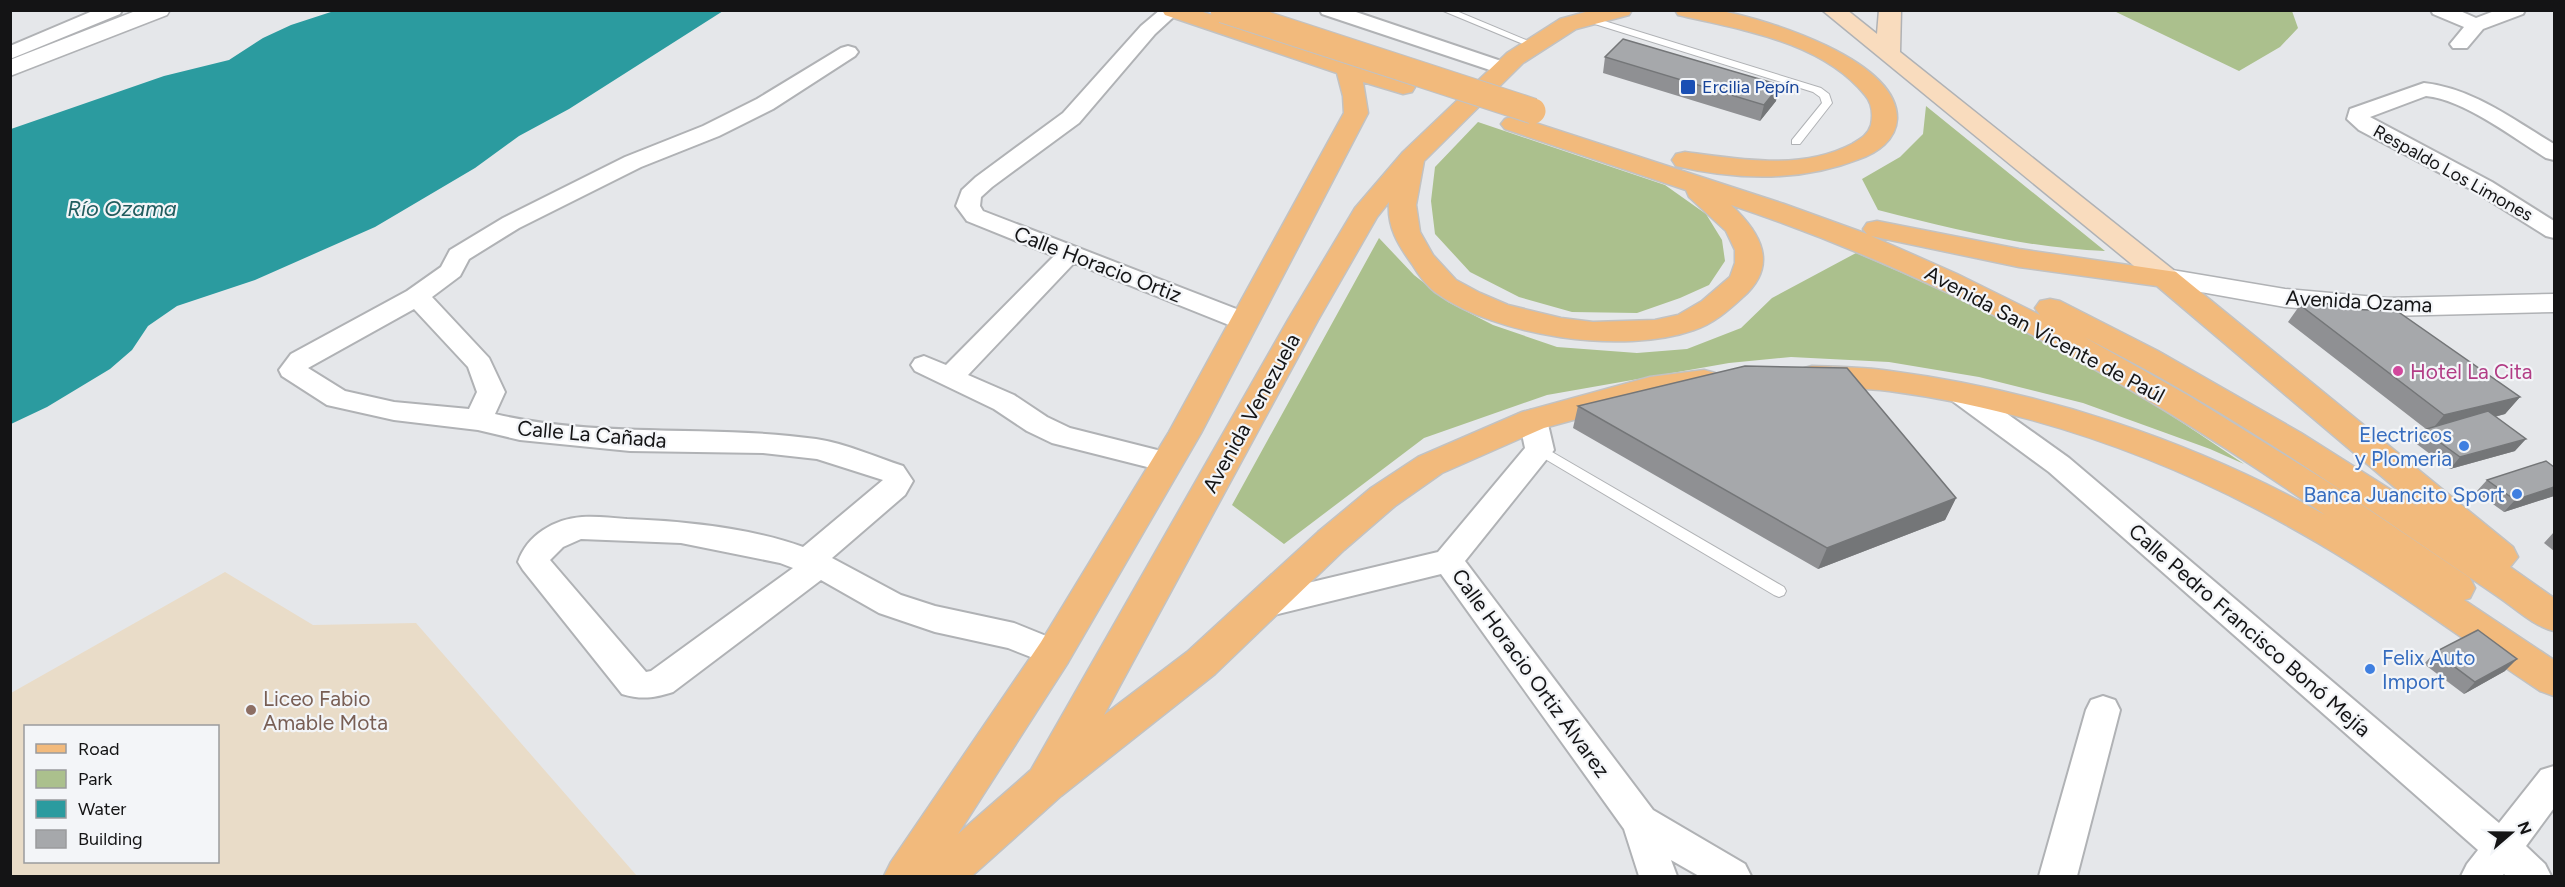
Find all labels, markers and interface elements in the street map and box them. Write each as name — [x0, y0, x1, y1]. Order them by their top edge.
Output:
place label: Ercilia Pepín — [1702, 76, 1799, 98]
marker: Ercilia Pepín — [1679, 78, 1697, 96]
street label: Respaldo Los Limones — [2369, 120, 2537, 226]
water label: Río Ozama — [67, 195, 177, 222]
street label: Calle Horacio Ortiz — [1011, 221, 1185, 307]
street label: Avenida San Vicente de Paúl — [1921, 260, 2169, 408]
street label: Avenida Ozama — [2285, 285, 2433, 317]
street label: Avenida Venezuela — [1197, 329, 1305, 497]
place label: Hotel La Cita — [2410, 359, 2533, 384]
marker: Hotel La Cita — [2391, 364, 2405, 378]
street label: Calle La Cañada — [516, 415, 668, 453]
place label: Electricos y Plomeria — [2355, 422, 2452, 471]
marker: Electricos y Plomeria — [2457, 439, 2471, 453]
place label: Banca Juancito Sport — [2304, 482, 2505, 507]
marker: Banca Juancito Sport — [2510, 487, 2524, 501]
street label: Calle Pedro Francisco Bonó Mejía — [2124, 518, 2376, 742]
street label: Calle Horacio Ortiz Álvarez — [1447, 564, 1615, 782]
place label: Felix Auto Import — [2382, 645, 2475, 694]
marker: Felix Auto Import — [2363, 662, 2377, 676]
place label: Liceo Fabio Amable Mota — [263, 686, 388, 735]
marker: Liceo Fabio Amable Mota — [244, 703, 258, 717]
legend — [24, 725, 219, 863]
text: Road — [78, 738, 119, 760]
text: Park — [78, 768, 113, 790]
text: Water — [78, 798, 126, 820]
north arrow — [2481, 803, 2541, 863]
text: N — [2514, 819, 2536, 837]
text: Building — [78, 828, 143, 850]

